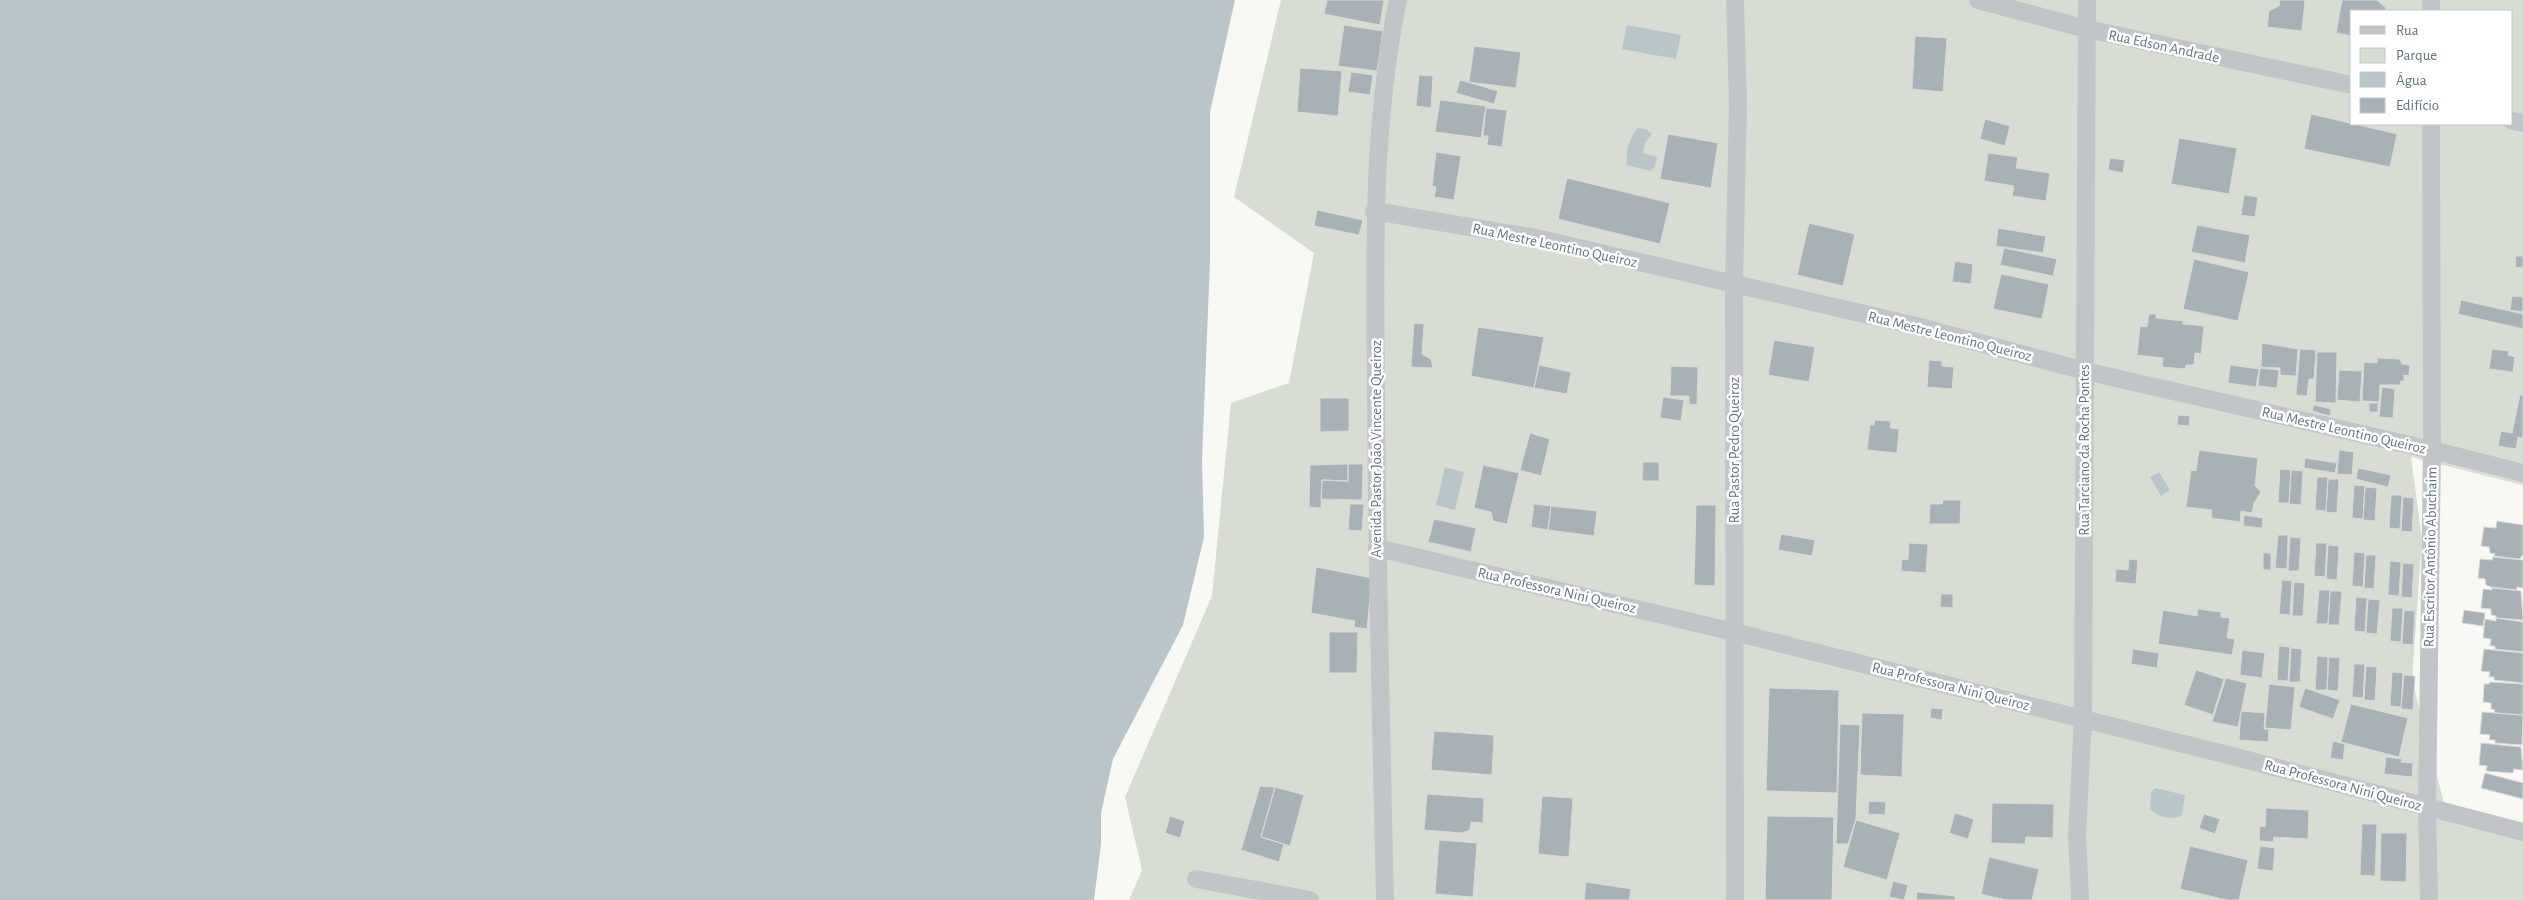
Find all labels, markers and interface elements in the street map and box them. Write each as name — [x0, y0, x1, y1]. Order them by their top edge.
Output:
legend — [2350, 10, 2513, 125]
text: Rua — [2396, 23, 2419, 38]
street label: Rua Edson Andrade — [2107, 27, 2221, 66]
text: Parque — [2396, 48, 2437, 63]
text: Água — [2396, 71, 2427, 88]
text: Edifício — [2396, 98, 2439, 113]
street label: Rua Mestre Leontino Queiroz — [1471, 221, 1639, 270]
street label: Rua Mestre Leontino Queiroz — [1867, 309, 2033, 364]
street label: Avenida Pastor João Vincente Queiroz — [1369, 340, 1384, 558]
street label: Rua Tarciano da Rocha Pontes — [2077, 364, 2092, 536]
street label: Rua Pastor Pedro Queiroz — [1727, 377, 1742, 523]
street label: Rua Mestre Leontino Queiroz — [2260, 404, 2427, 457]
street label: Rua Escritor Antônio Abuchaim — [2421, 467, 2440, 647]
street label: Rua Professora Nini Queiroz — [1476, 565, 1637, 616]
street label: Rua Professora Nini Queiroz — [1871, 660, 2031, 713]
street label: Rua Professora Nini Queiroz — [2263, 757, 2423, 814]

